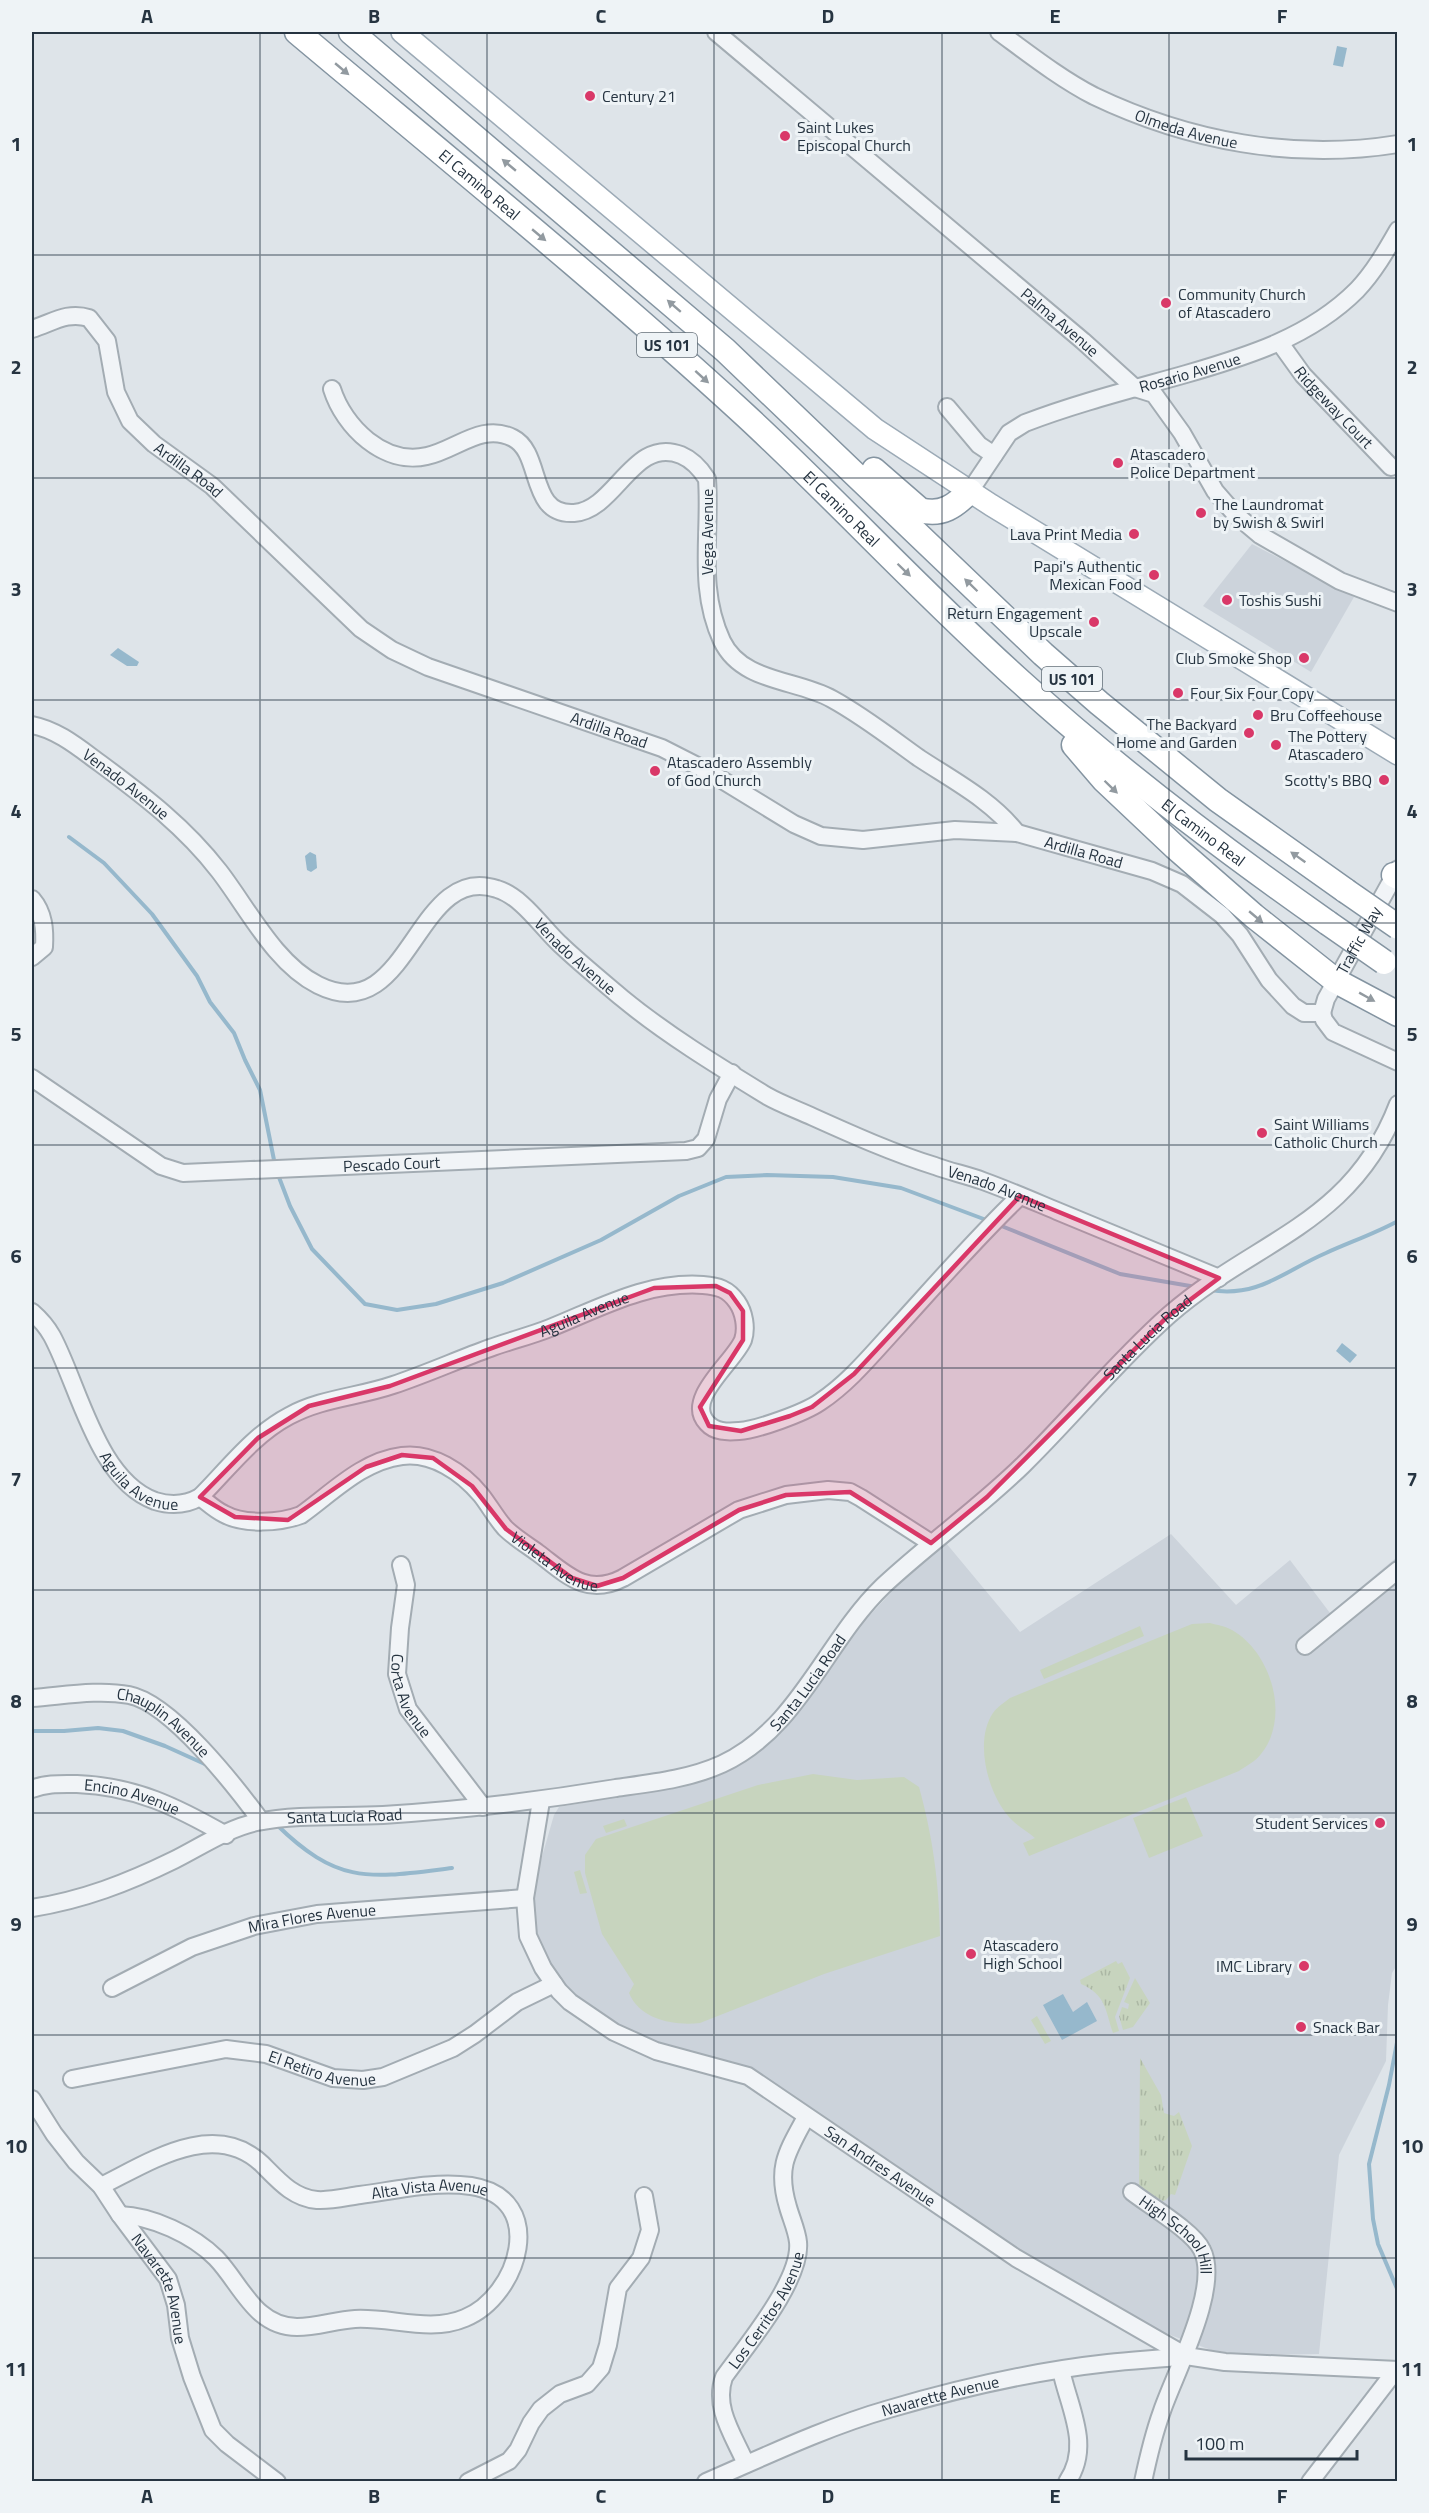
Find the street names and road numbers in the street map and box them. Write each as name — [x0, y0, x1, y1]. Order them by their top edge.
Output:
street label: Olmeda Avenue — [1131, 103, 1240, 154]
street label: El Camino Real — [434, 143, 526, 226]
street label: Palma Avenue — [1016, 282, 1105, 362]
road number: US 101 — [637, 333, 697, 357]
street label: Rosario Avenue — [1136, 346, 1244, 398]
street label: Ridgeway Court — [1288, 361, 1379, 454]
street label: Ardilla Road — [149, 436, 229, 503]
street label: El Camino Real — [798, 465, 886, 552]
street label: Vega Avenue — [695, 489, 719, 575]
road number: US 101 — [1042, 667, 1102, 691]
street label: Ardilla Road — [567, 705, 651, 754]
street label: Venado Avenue — [78, 742, 175, 825]
street label: El Camino Real — [1156, 793, 1251, 872]
street label: Ardilla Road — [1042, 829, 1126, 874]
street label: Traffic Way — [1330, 901, 1387, 979]
street label: Venado Avenue — [529, 912, 622, 1000]
street label: Pescado Court — [343, 1150, 441, 1178]
street label: Venado Avenue — [945, 1159, 1051, 1217]
street label: Aguila Avenue — [536, 1285, 632, 1343]
street label: Santa Lucia Road — [1097, 1289, 1197, 1386]
street label: Aguila Avenue — [94, 1447, 179, 1516]
street label: Violeta Avenue — [506, 1525, 599, 1597]
street label: Santa Lucia Road — [764, 1629, 851, 1736]
street label: Corta Avenue — [385, 1653, 438, 1743]
street label: Chauplin Avenue — [115, 1681, 216, 1763]
street label: Encino Avenue — [83, 1772, 184, 1821]
street label: Santa Lucia Road — [286, 1802, 403, 1830]
street label: Mira Flores Avenue — [246, 1898, 377, 1939]
street label: El Retiro Avenue — [265, 2044, 377, 2092]
street label: San Andres Avenue — [820, 2119, 941, 2212]
street label: Alta Vista Avenue — [369, 2172, 492, 2205]
street label: High School Hill — [1134, 2189, 1219, 2274]
street label: Navarette Avenue — [126, 2228, 193, 2347]
street label: Los Cerritos Avenue — [722, 2250, 810, 2374]
street label: Navarette Avenue — [878, 2369, 1001, 2423]

